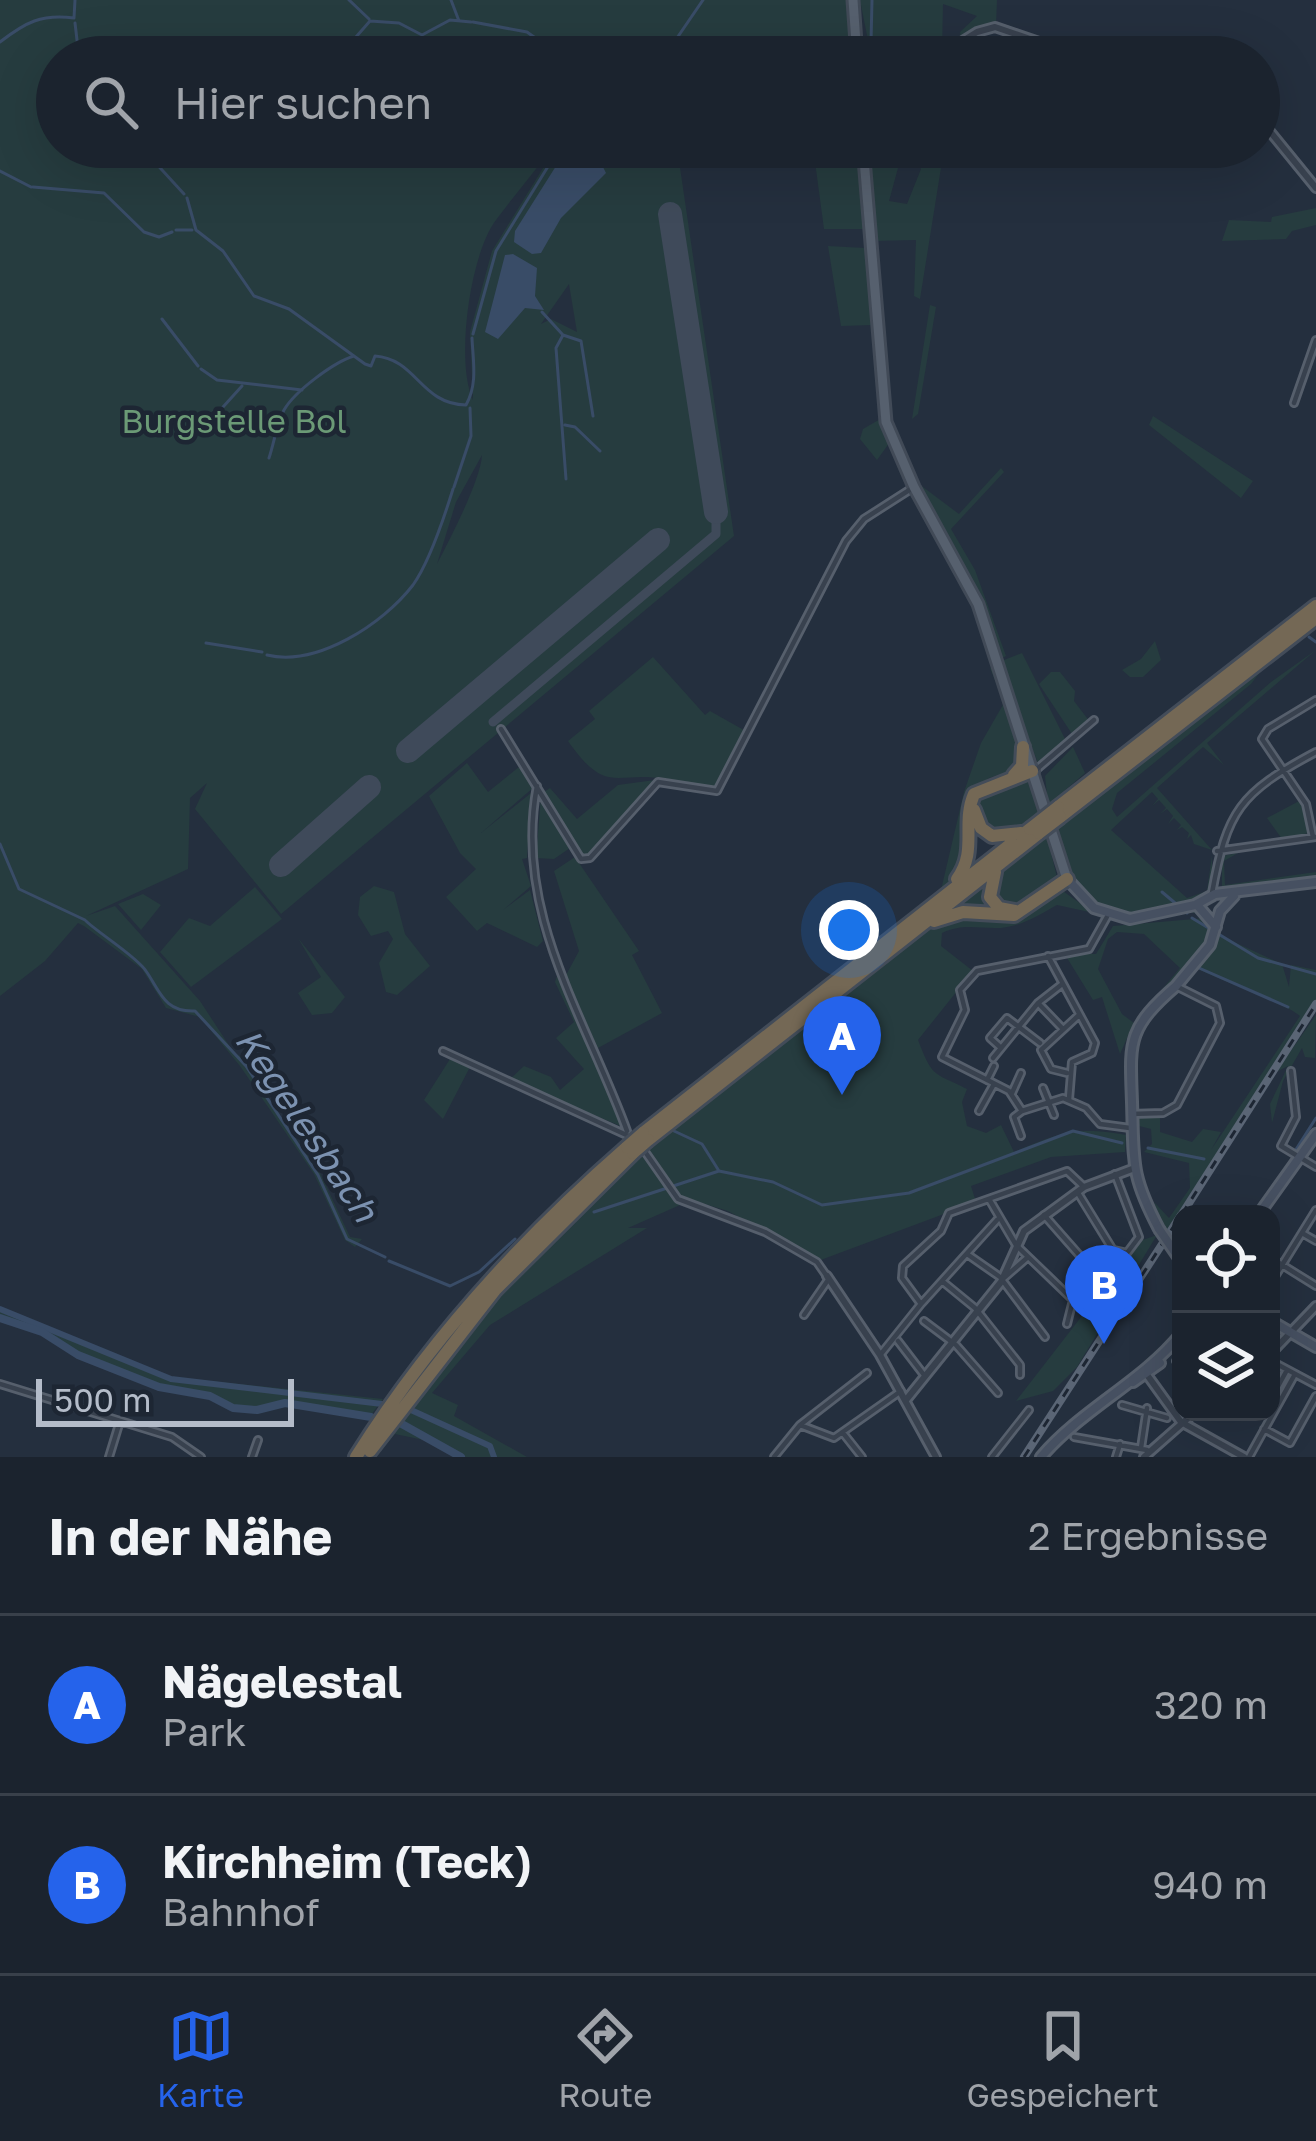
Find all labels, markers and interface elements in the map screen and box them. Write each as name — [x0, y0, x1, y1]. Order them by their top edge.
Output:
search box — [36, 36, 1280, 168]
icon: search — [78, 69, 144, 135]
text: Hier suchen — [174, 75, 432, 129]
park label: Burgstelle Bol — [121, 401, 347, 440]
your location — [819, 900, 879, 960]
pin: A — [803, 996, 881, 1095]
water label: Kegelesbach — [227, 1020, 389, 1231]
map controls — [1172, 1205, 1280, 1421]
button: locate — [1172, 1205, 1280, 1313]
pin: B — [1065, 1245, 1143, 1344]
button: layers — [1172, 1313, 1280, 1421]
scale bar — [36, 1373, 294, 1426]
text: 500 m — [54, 1380, 152, 1419]
text: In der Nähe — [48, 1505, 332, 1566]
text: 2 Ergebnisse — [1028, 1512, 1268, 1559]
text: Nägelestal — [162, 1654, 402, 1708]
text: A — [73, 1681, 101, 1728]
text: 320 m — [1154, 1681, 1268, 1728]
text: Park — [162, 1708, 246, 1755]
text: Kirchheim (Teck) — [162, 1834, 532, 1888]
text: B — [73, 1861, 101, 1908]
text: 940 m — [1152, 1861, 1268, 1908]
text: Bahnhof — [162, 1888, 319, 1935]
tab: Karte — [157, 2003, 244, 2114]
tab: Route — [558, 2003, 652, 2114]
tab: Gespeichert — [967, 2003, 1159, 2114]

